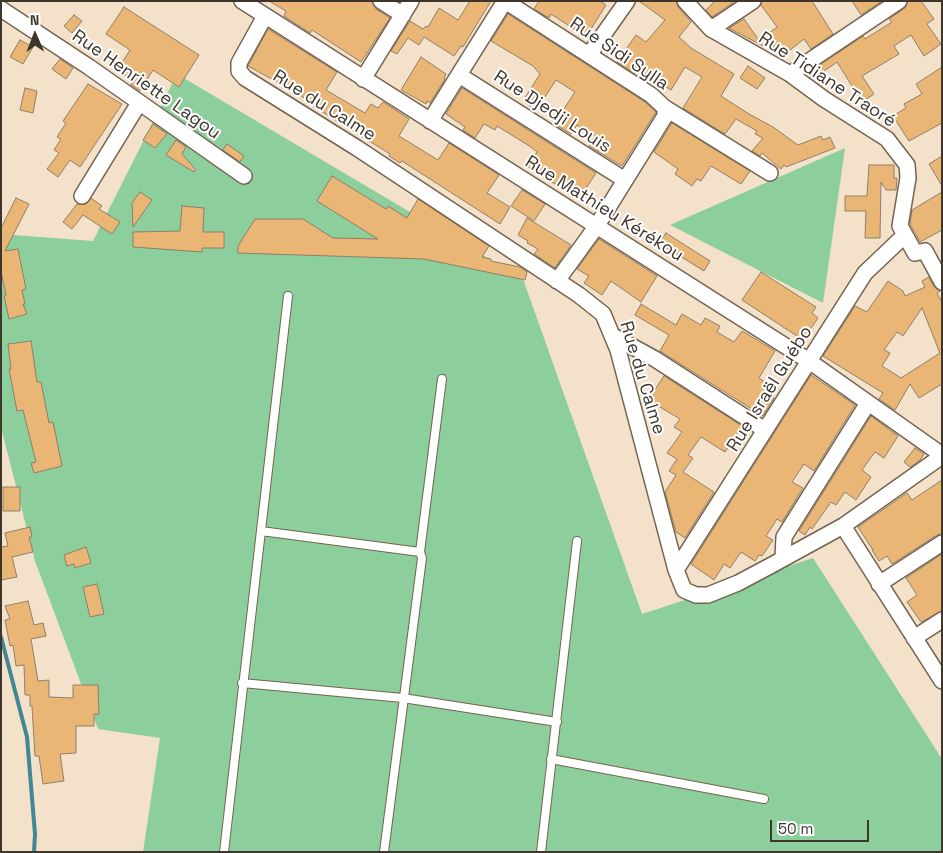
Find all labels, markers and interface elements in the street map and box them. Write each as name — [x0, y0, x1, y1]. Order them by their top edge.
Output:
north arrow — [10, 10, 60, 60]
text: N — [30, 11, 40, 29]
street label: Rue Sidi Sylla — [565, 13, 673, 95]
street label: Rue Henriette Lagou — [68, 26, 224, 144]
street label: Rue Tidiane Traoré — [754, 28, 900, 132]
street label: Rue du Calme — [269, 66, 379, 146]
street label: Rue Djedji Louis — [489, 66, 615, 158]
street label: Rue Mathieu Kérékou — [521, 151, 687, 267]
street label: Rue du Calme — [615, 319, 669, 437]
street label: Rue Israël Guébo — [723, 322, 817, 456]
scale bar — [773, 810, 872, 842]
text: 50 m — [778, 819, 813, 838]

